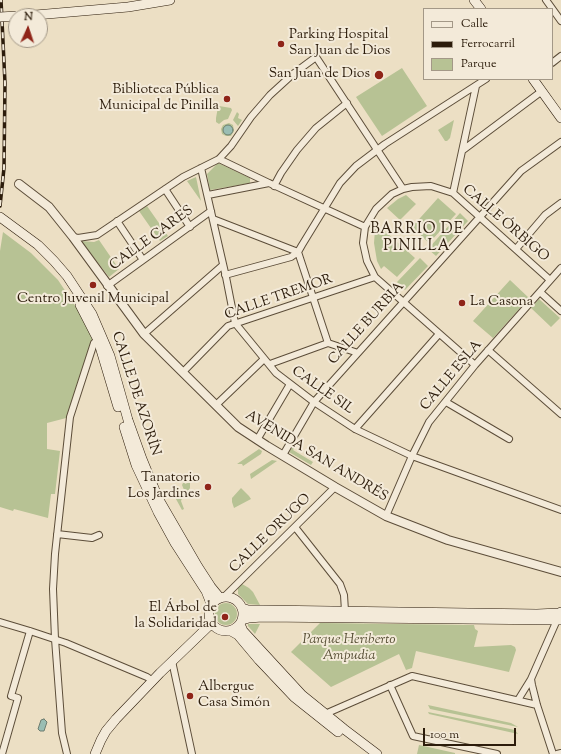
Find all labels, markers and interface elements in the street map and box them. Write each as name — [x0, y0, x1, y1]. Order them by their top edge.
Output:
north arrow — [8, 8, 48, 48]
legend — [423, 8, 553, 80]
text: N — [24, 9, 33, 25]
text: Calle — [461, 15, 488, 33]
place label: Parking Hospital San Juan de Dios — [289, 28, 390, 60]
text: Ferrocarril — [461, 35, 515, 53]
marker: Parking Hospital San Juan de Dios — [276, 39, 286, 49]
text: Parque — [461, 55, 497, 73]
place label: San Juan de Dios — [269, 67, 370, 83]
marker: San Juan de Dios — [373, 69, 385, 81]
place label: Biblioteca Pública Municipal de Pinilla — [99, 83, 219, 116]
marker: Biblioteca Pública Municipal de Pinilla — [222, 94, 232, 104]
street label: CALLE ÓRBIGO — [458, 182, 552, 266]
street label: CALLE CARES — [107, 203, 197, 275]
district label: BARRIO DE PINILLA — [370, 221, 464, 256]
street label: CALLE TREMOR — [223, 272, 335, 324]
street label: CALLE BURBIA — [325, 279, 409, 369]
marker: Centro Juvenil Municipal — [88, 280, 98, 290]
place label: Centro Juvenil Municipal — [17, 292, 169, 308]
place label: La Casona — [470, 295, 533, 311]
marker: La Casona — [457, 298, 467, 308]
street label: CALLE DE AZORÍN — [107, 330, 163, 458]
street label: CALLE ESLA — [418, 337, 486, 415]
street label: CALLE SIL — [288, 364, 356, 418]
street label: AVENIDA SAN ANDRÉS — [242, 408, 390, 506]
place label: Tanatorio Los Jardines — [128, 471, 200, 504]
marker: Tanatorio Los Jardines — [203, 482, 213, 492]
street label: CALLE ORUGO — [227, 491, 315, 577]
place label: El Árbol de la Solidaridad — [135, 601, 217, 634]
marker: El Árbol de la Solidaridad — [220, 612, 230, 622]
park label: Parque Heriberto Ampudia — [302, 633, 396, 666]
place label: Albergue Casa Simón — [198, 680, 270, 712]
marker: Albergue Casa Simón — [185, 691, 195, 701]
scale bar — [425, 720, 518, 746]
text: 100 m — [430, 726, 459, 744]

